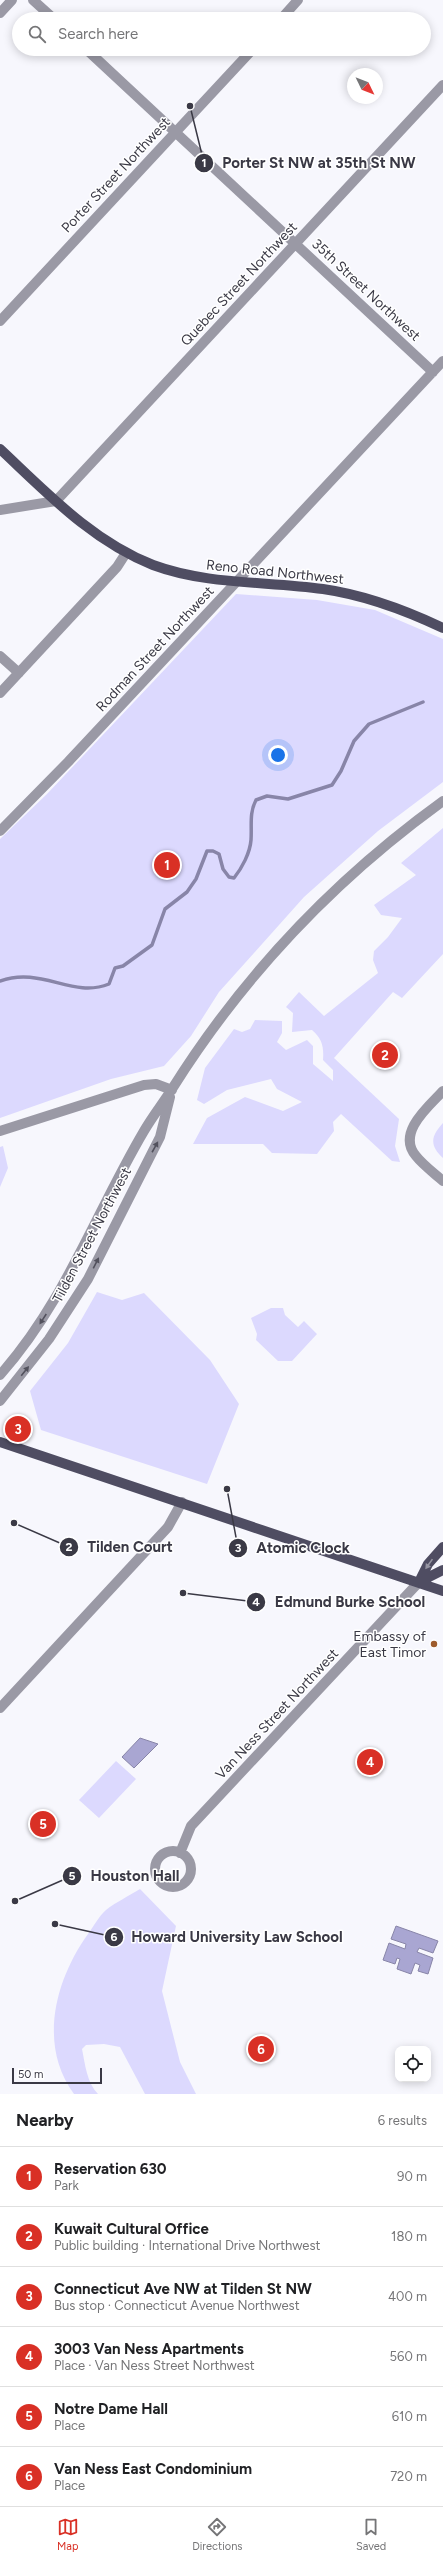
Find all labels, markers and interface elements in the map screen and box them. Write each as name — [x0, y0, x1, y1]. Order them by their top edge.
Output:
search box — [12, 12, 431, 56]
icon: search — [26, 23, 48, 45]
text: Search here — [58, 25, 138, 43]
north arrow — [347, 68, 383, 104]
street label: Porter Street Northwest — [58, 114, 174, 236]
callout: Porter St NW at 35th St NW — [194, 149, 423, 176]
text: Porter St NW at 35th St NW — [222, 154, 416, 172]
text: 1 — [201, 156, 207, 170]
street label: Quebec Street Northwest — [177, 219, 301, 349]
street label: 35th Street Northwest — [308, 235, 424, 345]
street label: Reno Road Northwest — [205, 556, 345, 588]
street label: Rodman Street Northwest — [93, 583, 217, 715]
your location — [268, 745, 288, 765]
pin: 1 — [154, 850, 180, 880]
pin: 2 — [372, 1040, 398, 1070]
one-way arrow — [151, 1141, 158, 1152]
street label: Tilden Street Northwest — [49, 1164, 135, 1306]
one-way arrow — [93, 1257, 99, 1268]
one-way arrow — [39, 1313, 47, 1324]
one-way arrow — [21, 1366, 29, 1377]
pin: 3 — [5, 1414, 31, 1444]
callout: Tilden Court — [59, 1534, 181, 1561]
callout: Atomic Clock — [228, 1534, 357, 1561]
text: Tilden Court — [87, 1538, 173, 1556]
text: Atomic Clock — [256, 1539, 350, 1557]
text: 2 — [66, 1540, 73, 1554]
text: 3 — [235, 1541, 242, 1555]
one-way arrow — [425, 1558, 433, 1569]
callout: Edmund Burke School — [246, 1589, 433, 1616]
text: Edmund Burke School — [275, 1593, 425, 1611]
text: 4 — [252, 1595, 260, 1609]
place label: Embassy of East Timor — [353, 1628, 427, 1661]
marker: Embassy of East Timor — [429, 1639, 439, 1649]
street label: Van Ness Street Northwest — [212, 1645, 342, 1783]
pin: 4 — [357, 1747, 383, 1777]
pin: 5 — [30, 1809, 56, 1839]
callout: Houston Hall — [62, 1862, 187, 1889]
text: Houston Hall — [91, 1867, 179, 1885]
text: 5 — [69, 1869, 76, 1883]
callout: Howard University Law School — [104, 1924, 351, 1951]
text: Howard University Law School — [131, 1928, 343, 1946]
text: 6 — [111, 1930, 118, 1944]
pin: 6 — [248, 2034, 274, 2064]
map controls — [395, 2046, 431, 2082]
button: locate — [395, 2046, 431, 2082]
scale bar — [12, 2066, 102, 2085]
text: 50 m — [18, 2068, 43, 2081]
text: Nearby — [16, 2110, 74, 2130]
text: 6 results — [378, 2113, 427, 2128]
text: Reservation 630 — [54, 2160, 167, 2178]
text: 1 — [26, 2169, 32, 2184]
text: 90 m — [397, 2169, 427, 2184]
text: Park — [54, 2178, 79, 2193]
text: Kuwait Cultural Office — [54, 2220, 209, 2238]
text: 2 — [25, 2229, 33, 2244]
text: 180 m — [391, 2229, 427, 2244]
text: Public building · International Drive Northwest — [54, 2238, 320, 2253]
text: Connecticut Ave NW at Tilden St NW — [54, 2280, 312, 2298]
text: 3 — [25, 2289, 33, 2304]
text: 400 m — [388, 2289, 427, 2304]
text: Bus stop · Connecticut Avenue Northwest — [54, 2298, 300, 2313]
text: 3003 Van Ness Apartments — [54, 2340, 244, 2358]
text: 4 — [25, 2349, 33, 2364]
text: 560 m — [390, 2349, 427, 2364]
text: Place · Van Ness Street Northwest — [54, 2358, 255, 2373]
text: Notre Dame Hall — [54, 2400, 168, 2418]
text: 5 — [25, 2409, 33, 2424]
text: 610 m — [392, 2409, 427, 2424]
text: Place — [54, 2418, 85, 2433]
text: Van Ness East Condominium — [54, 2460, 252, 2478]
text: 6 — [25, 2469, 33, 2484]
text: 720 m — [390, 2469, 427, 2484]
text: Place — [54, 2478, 85, 2493]
tab: Map — [57, 2516, 79, 2553]
tab: Directions — [192, 2516, 242, 2553]
tab: Saved — [356, 2516, 386, 2553]

